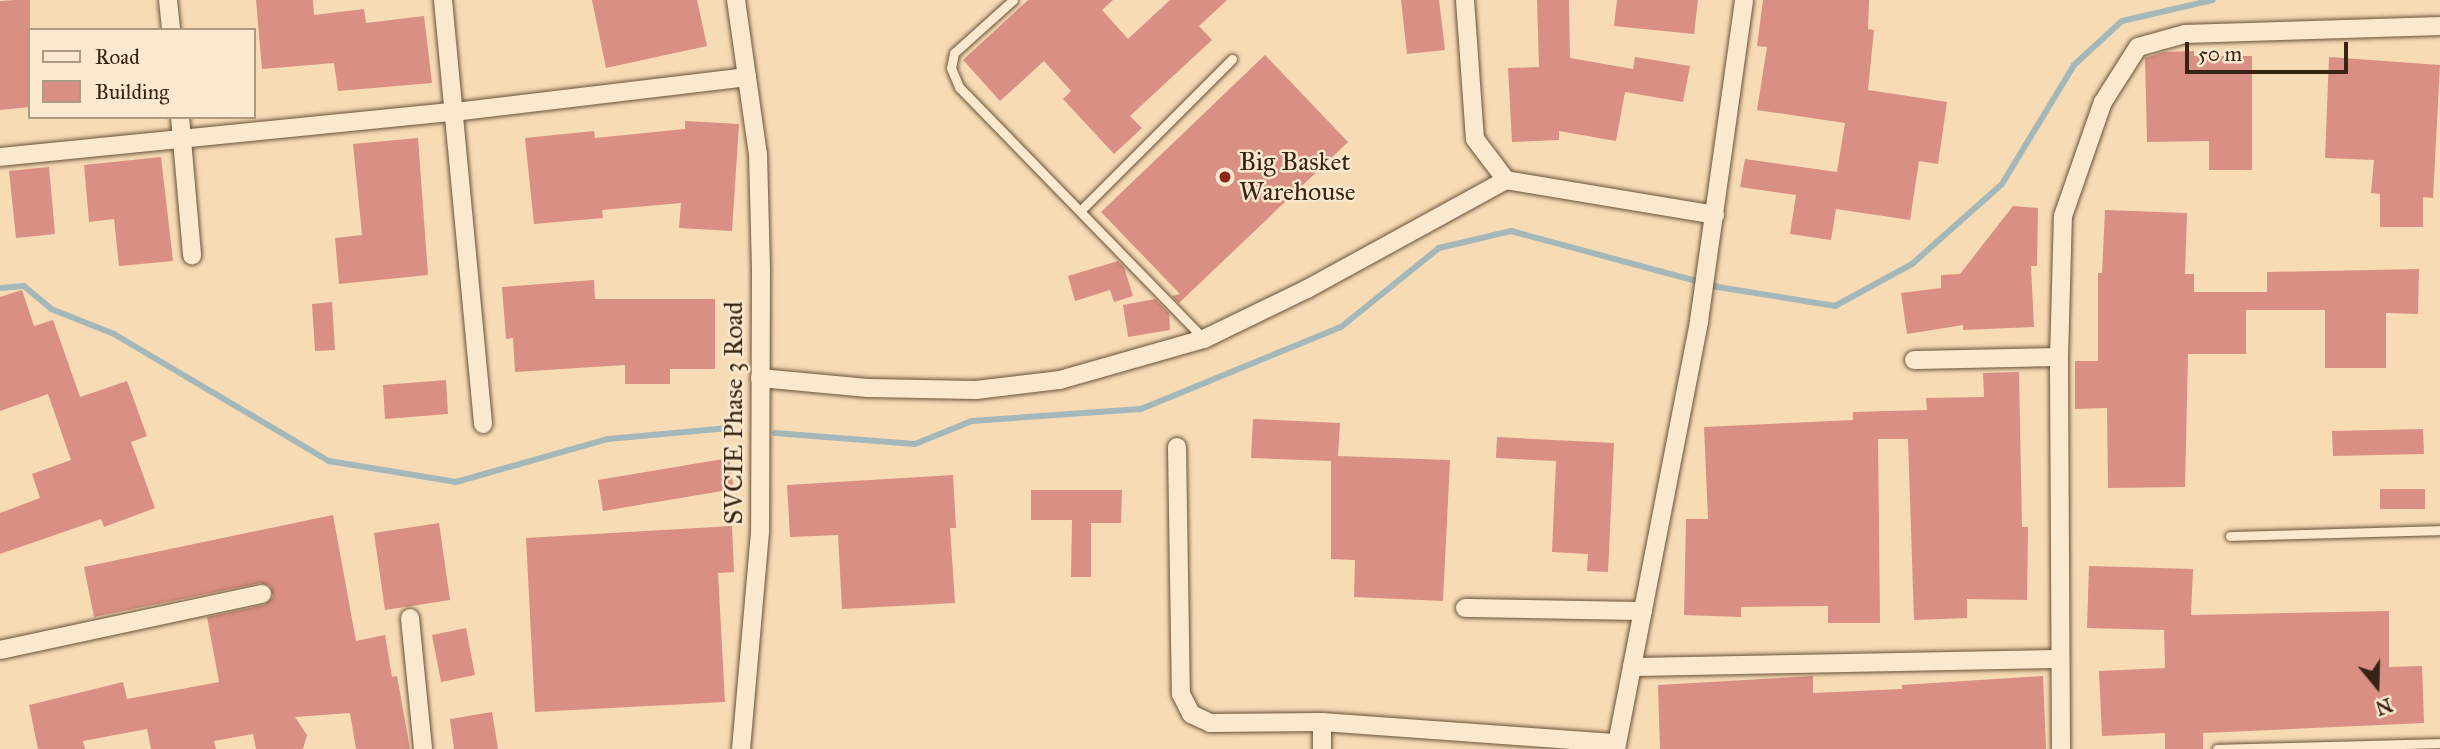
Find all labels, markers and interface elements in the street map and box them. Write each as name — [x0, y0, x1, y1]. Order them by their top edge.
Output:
legend — [28, 28, 256, 119]
scale bar — [2188, 28, 2351, 72]
text: 50 m — [2198, 41, 2242, 67]
text: Road — [95, 44, 140, 70]
text: Building — [95, 79, 169, 105]
place label: Big Basket Warehouse — [1239, 146, 1356, 208]
marker: Big Basket Warehouse — [1217, 169, 1233, 185]
street label: SVCIE Phase 3 Road — [718, 301, 750, 525]
north arrow — [2342, 651, 2412, 721]
text: N — [2373, 693, 2395, 720]

